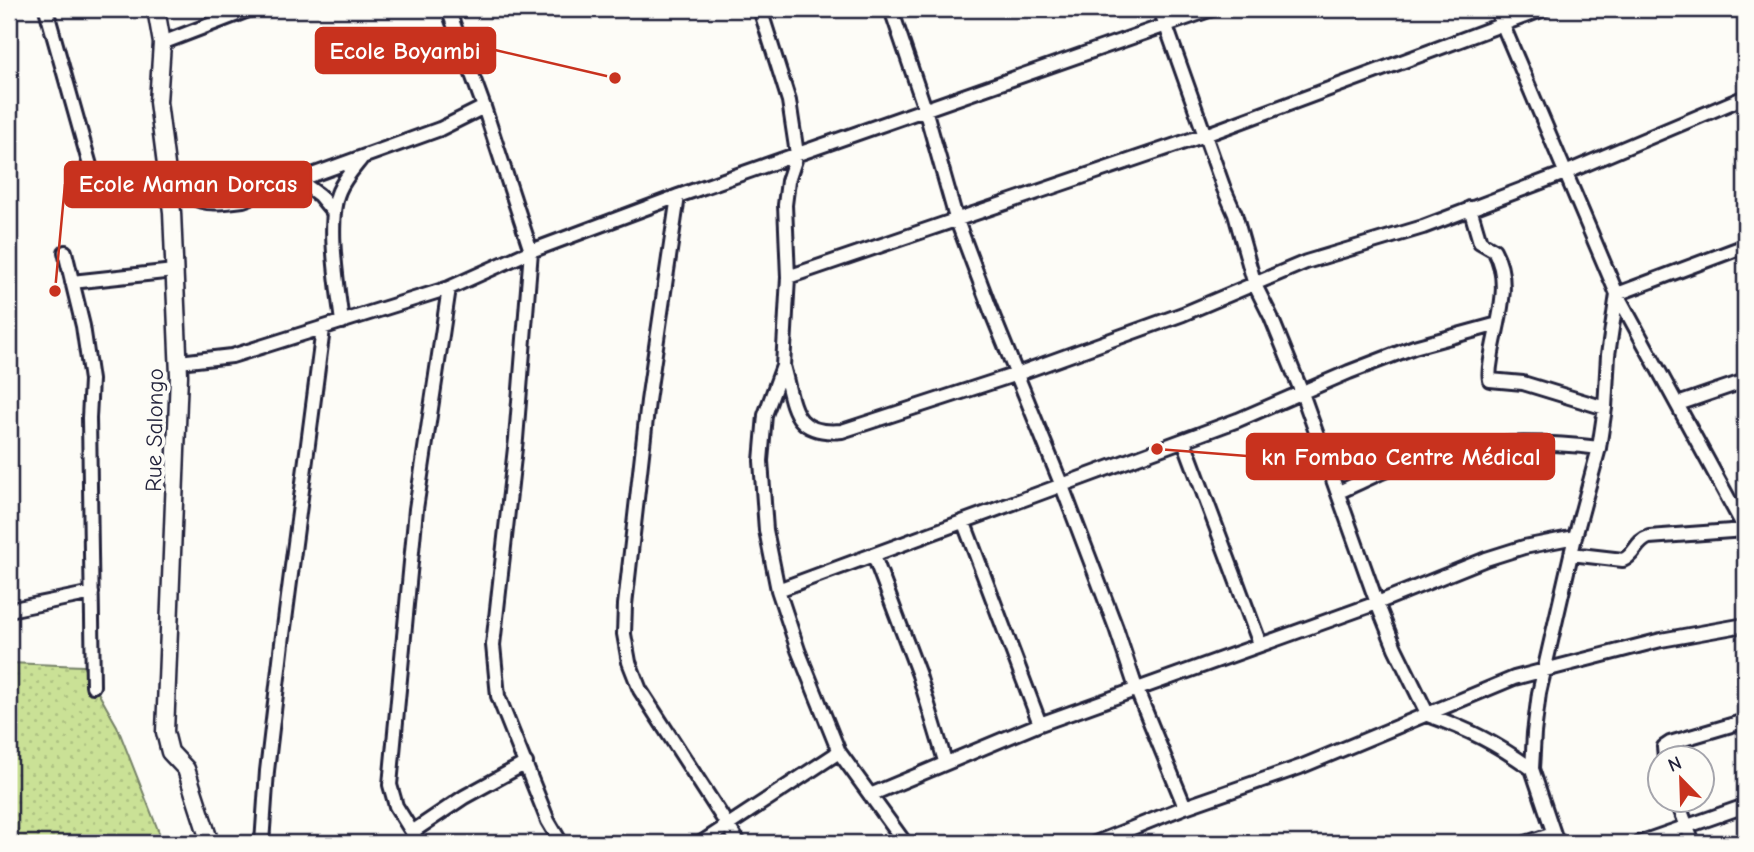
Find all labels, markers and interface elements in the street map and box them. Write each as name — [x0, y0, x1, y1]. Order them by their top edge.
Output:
callout: Ecole Boyambi — [316, 28, 495, 73]
text: Ecole Boyambi — [329, 37, 481, 65]
callout: Ecole Maman Dorcas — [65, 162, 311, 207]
text: Ecole Maman Dorcas — [79, 170, 297, 198]
street label: Rue Salongo — [140, 368, 169, 492]
callout: kn Fombao Centre Médical — [1247, 434, 1554, 479]
text: kn Fombao Centre Médical — [1261, 443, 1541, 471]
north arrow — [1646, 744, 1716, 814]
text: N — [1665, 752, 1685, 777]

